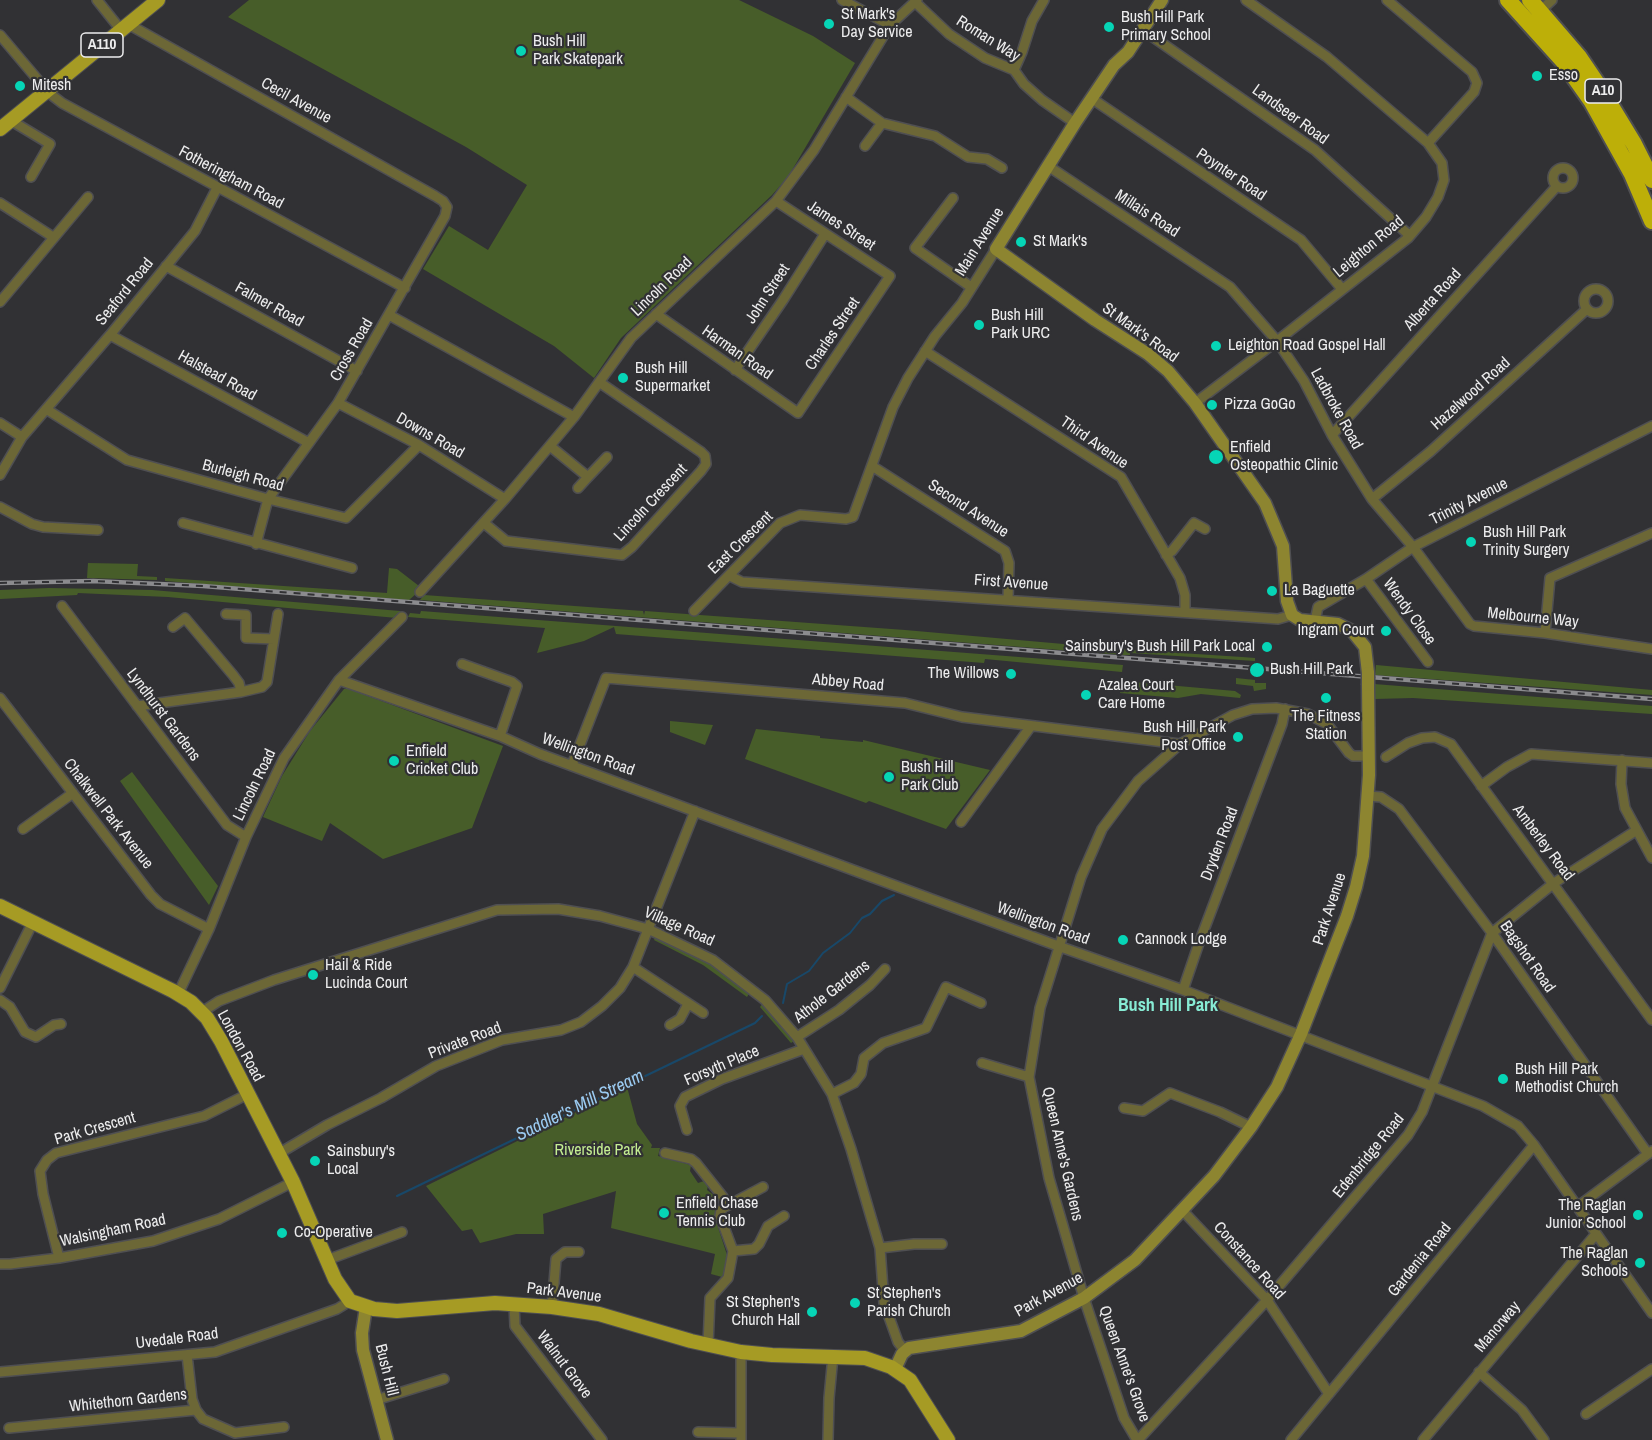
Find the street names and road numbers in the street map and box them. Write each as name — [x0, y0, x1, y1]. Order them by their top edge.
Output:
street label: Roman Way — [953, 12, 1023, 66]
road number: A110 — [81, 33, 123, 57]
street label: Cecil Avenue — [257, 74, 335, 128]
road number: A10 — [1585, 79, 1621, 103]
street label: Landseer Road — [1248, 81, 1332, 149]
street label: Fotheringham Road — [175, 142, 287, 214]
street label: Poynter Road — [1192, 145, 1270, 205]
street label: Millais Road — [1111, 186, 1183, 242]
street label: James Street — [803, 197, 879, 255]
street label: Main Avenue — [951, 204, 1009, 280]
street label: Leighton Road — [1330, 212, 1408, 282]
street label: Lincoln Road — [628, 253, 696, 321]
street label: Seaford Road — [92, 254, 158, 330]
street label: John Street — [742, 261, 794, 327]
street label: Alberta Road — [1400, 265, 1466, 335]
street label: Falmer Road — [231, 278, 307, 332]
street label: Charles Street — [802, 294, 864, 374]
street label: St Mark's Road — [1098, 299, 1182, 367]
street label: Cross Road — [326, 315, 378, 385]
street label: Harman Road — [698, 322, 776, 384]
street label: Halstead Road — [174, 347, 260, 405]
street label: Hazelwood Road — [1427, 353, 1515, 435]
street label: Ladbroke Road — [1306, 365, 1366, 453]
street label: Downs Road — [393, 409, 467, 463]
street label: Third Avenue — [1056, 413, 1132, 473]
street label: Burleigh Road — [200, 456, 286, 496]
street label: Lincoln Crescent — [610, 460, 692, 546]
street label: Trinity Avenue — [1427, 474, 1511, 530]
street label: Second Avenue — [924, 476, 1012, 542]
street label: East Crescent — [705, 507, 777, 579]
street label: First Avenue — [973, 571, 1049, 595]
street label: Wendy Close — [1378, 575, 1440, 649]
street label: Melbourne Way — [1487, 604, 1579, 632]
street label: Lyndhurst Gardens — [122, 665, 204, 765]
street label: Abbey Road — [811, 670, 885, 696]
street label: Wellington Road — [539, 729, 637, 781]
street label: Lincoln Road — [229, 746, 281, 824]
street label: Chalkwell Park Avenue — [59, 755, 157, 873]
street label: Amberley Road — [1508, 801, 1578, 885]
street label: Dryden Road — [1197, 804, 1243, 884]
street label: Park Avenue — [1309, 870, 1351, 948]
street label: Wellington Road — [994, 898, 1092, 950]
street label: Village Road — [641, 903, 717, 951]
street label: Bagshot Road — [1495, 917, 1559, 997]
street label: Athole Gardens — [790, 956, 874, 1028]
street label: London Road — [213, 1007, 267, 1085]
street label: Private Road — [426, 1018, 504, 1064]
street label: Forsyth Place — [682, 1042, 762, 1090]
street label: Queen Anne's Gardens — [1037, 1085, 1087, 1223]
street label: Park Crescent — [52, 1108, 138, 1150]
street label: Edenbridge Road — [1329, 1110, 1409, 1202]
street label: Walsingham Road — [58, 1210, 168, 1252]
street label: Constance Road — [1209, 1218, 1289, 1304]
street label: Gardenia Road — [1384, 1219, 1456, 1301]
street label: Park Avenue — [1012, 1268, 1086, 1322]
street label: Park Avenue — [526, 1279, 602, 1307]
street label: Manorway — [1471, 1298, 1525, 1356]
street label: Queen Anne's Grove — [1094, 1303, 1154, 1425]
street label: Uvedale Road — [135, 1324, 219, 1354]
street label: Walnut Grove — [532, 1327, 596, 1403]
street label: Bush Hill — [370, 1342, 402, 1398]
street label: Whitethorn Gardens — [68, 1385, 188, 1417]

